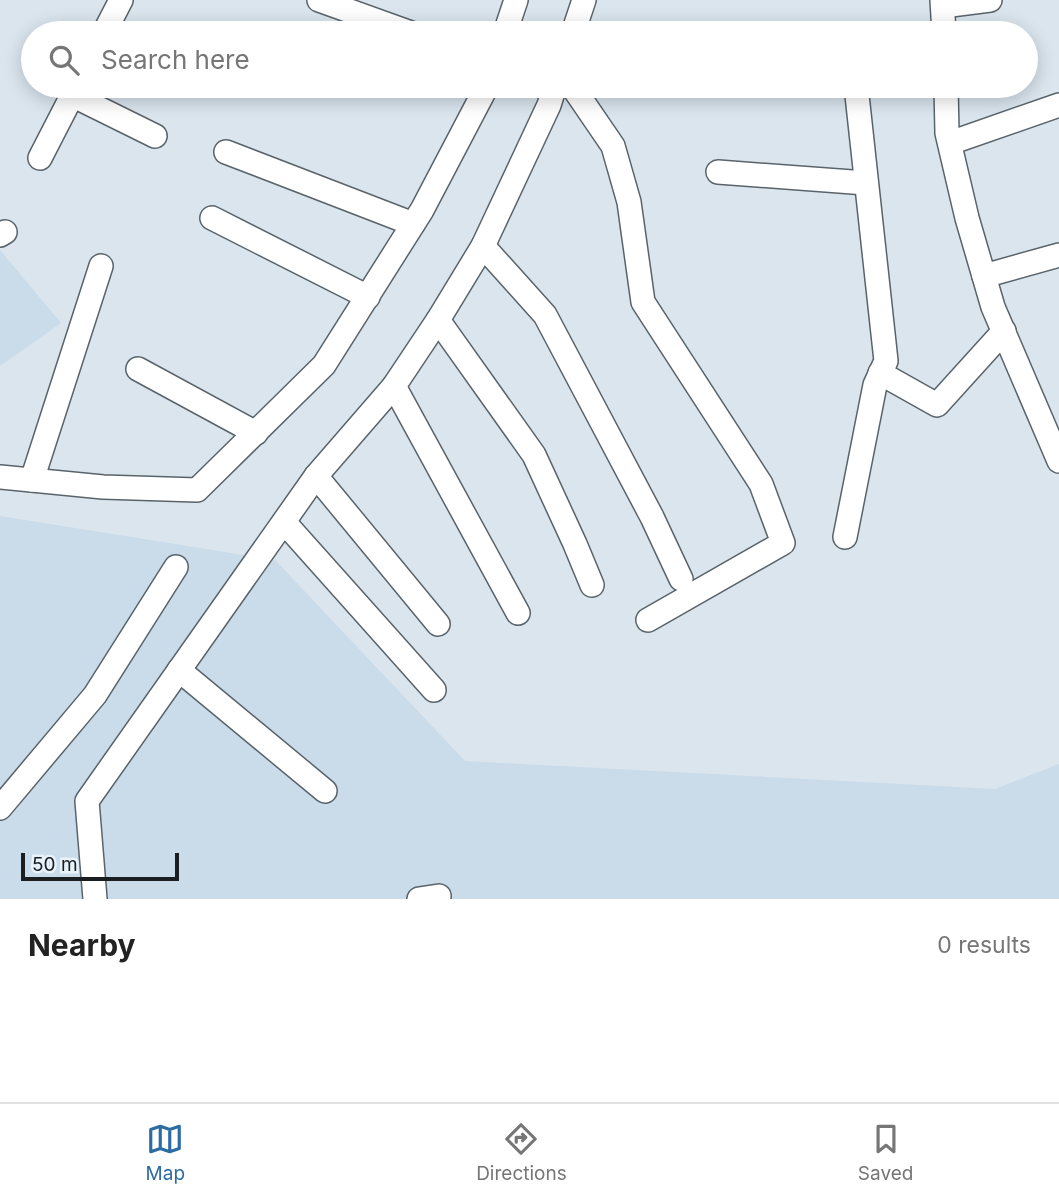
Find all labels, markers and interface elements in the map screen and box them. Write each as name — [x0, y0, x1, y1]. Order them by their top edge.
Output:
search box — [21, 21, 1038, 98]
icon: search — [45, 41, 83, 79]
text: Search here — [101, 44, 250, 75]
scale bar — [21, 850, 178, 882]
text: 50 m — [32, 853, 78, 876]
text: Nearby — [28, 927, 136, 963]
text: 0 results — [937, 931, 1031, 959]
tab: Map — [146, 1120, 185, 1185]
tab: Directions — [476, 1120, 567, 1185]
tab: Saved — [858, 1120, 913, 1185]

